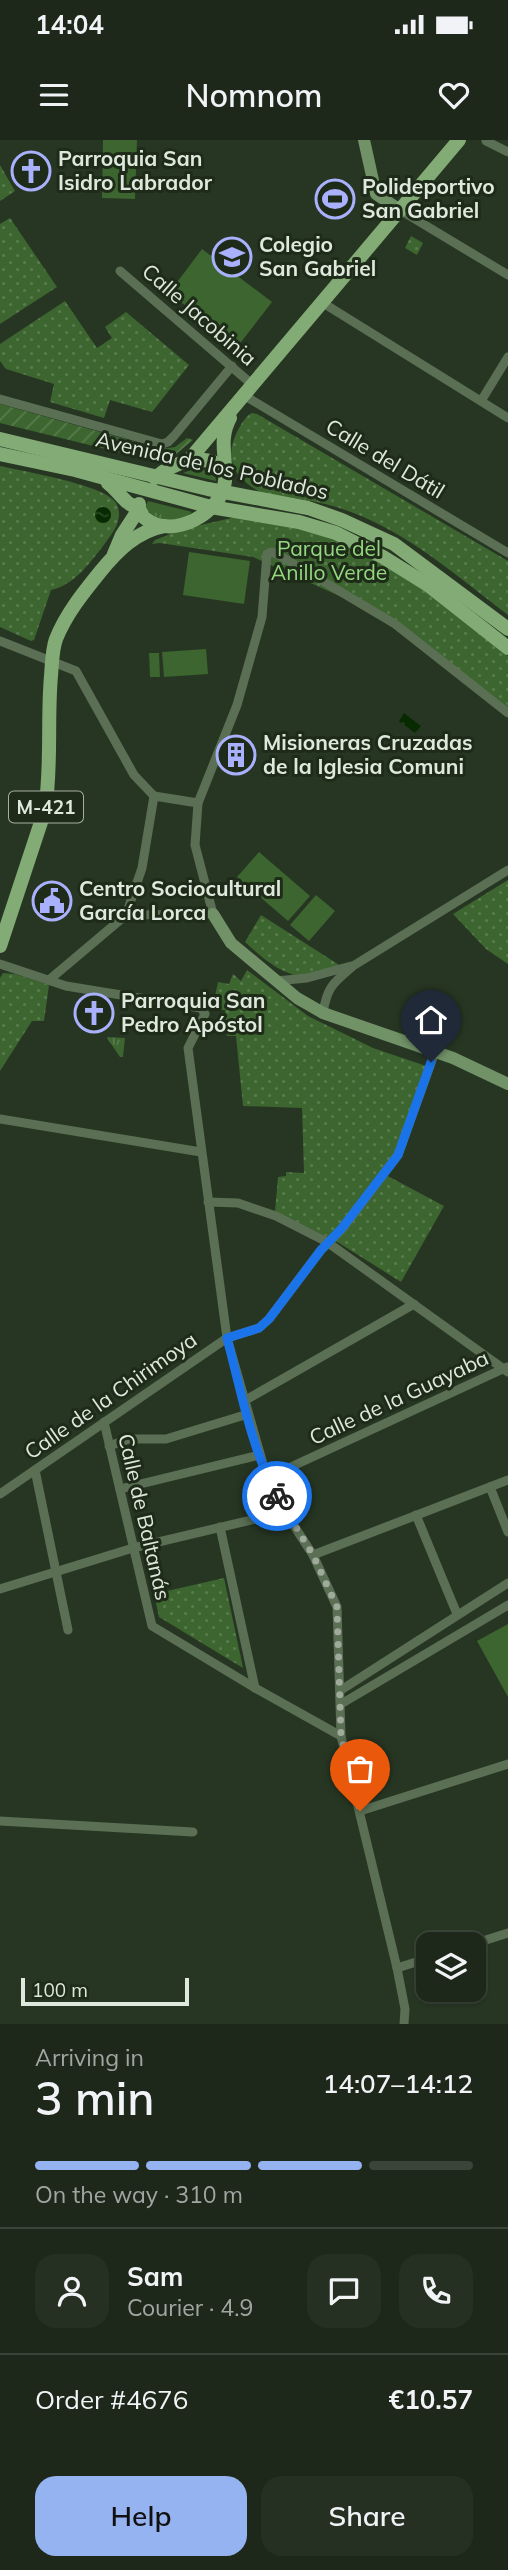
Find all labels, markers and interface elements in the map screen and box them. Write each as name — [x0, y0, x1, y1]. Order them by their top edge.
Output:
text: 14:04 — [35, 8, 104, 41]
text: Nomnom — [186, 75, 323, 115]
icon: menu — [35, 76, 73, 114]
icon: heart — [435, 76, 473, 114]
place label: Parroquia San Isidro Labrador — [58, 145, 213, 195]
church icon: Parroquia San Isidro Labrador — [10, 150, 52, 192]
place label: Polideportivo San Gabriel — [362, 173, 495, 223]
sports icon: Polideportivo San Gabriel — [314, 178, 356, 220]
place label: Colegio San Gabriel — [259, 231, 376, 281]
school or university icon: Colegio San Gabriel — [211, 236, 253, 278]
street label: Calle Jacobinia — [137, 258, 262, 371]
street label: Calle del Dátil — [322, 413, 449, 504]
street label: Avenida de los Poblados — [93, 426, 331, 504]
park label: Parque del Anillo Verde — [271, 535, 387, 585]
place label: Misioneras Cruzadas de la Iglesia Comuni — [263, 729, 472, 779]
building icon: Misioneras Cruzadas de la Iglesia Comuni — [215, 734, 257, 776]
road number: M-421 — [9, 792, 83, 822]
place label: Centro Sociocultural García Lorca — [79, 875, 281, 925]
public building icon: Centro Sociocultural García Lorca — [31, 880, 73, 922]
place label: Parroquia San Pedro Apóstol — [121, 987, 265, 1037]
pin — [401, 990, 461, 1062]
church icon: Parroquia San Pedro Apóstol — [73, 992, 115, 1034]
icon: home — [412, 1001, 450, 1039]
street label: Calle de la Chirimoya — [19, 1326, 202, 1464]
street label: Calle de la Guayaba — [305, 1344, 492, 1450]
street label: Calle de Baltanás — [113, 1431, 177, 1603]
courier — [242, 1461, 312, 1531]
icon: bike — [258, 1477, 296, 1515]
pin — [330, 1739, 390, 1811]
icon: bag — [341, 1750, 379, 1788]
map controls — [416, 1932, 486, 2002]
button: layers — [416, 1932, 486, 2002]
scale bar — [21, 1975, 189, 2007]
text: 100 m — [32, 1978, 88, 2002]
text: Arriving in — [35, 2043, 144, 2072]
text: 14:07–14:12 — [323, 2067, 473, 2100]
text: 3 min — [35, 2069, 154, 2127]
text: On the way · 310 m — [35, 2180, 243, 2209]
button: person — [35, 2254, 109, 2328]
button: chat — [307, 2254, 381, 2328]
button: phone — [399, 2254, 473, 2328]
text: Sam — [127, 2260, 183, 2293]
text: Courier · 4.9 — [127, 2293, 253, 2322]
text: Order #4676 — [35, 2383, 188, 2416]
text: €10.57 — [389, 2383, 473, 2416]
button: Help — [35, 2476, 247, 2556]
button: Share — [261, 2476, 473, 2556]

